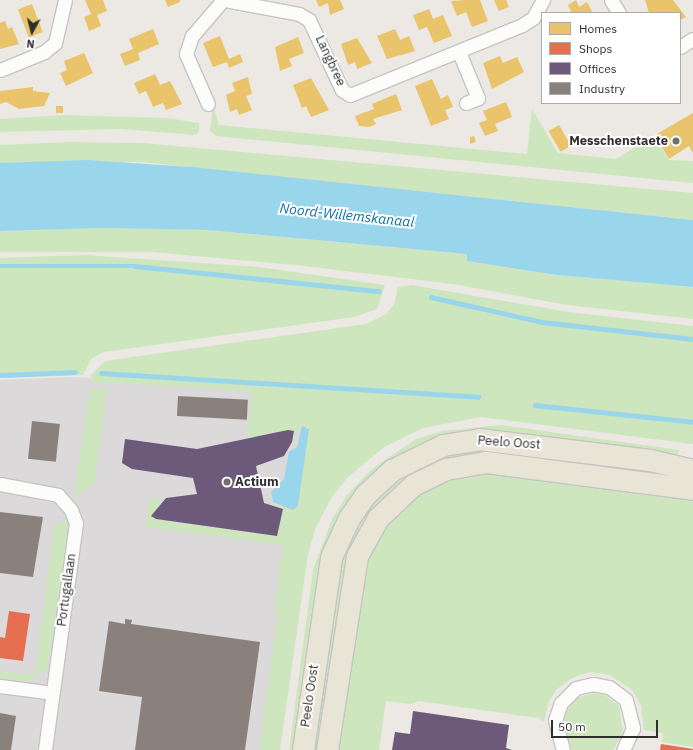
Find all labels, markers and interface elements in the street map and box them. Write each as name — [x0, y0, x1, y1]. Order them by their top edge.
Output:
north arrow — [12, 12, 52, 52]
legend — [541, 12, 681, 104]
text: Homes — [579, 21, 617, 36]
street label: Langbree — [311, 33, 349, 89]
text: N — [26, 36, 35, 51]
text: Shops — [579, 41, 612, 56]
text: Offices — [579, 61, 617, 76]
text: Industry — [579, 81, 625, 96]
place label: Messchenstaete — [569, 133, 668, 149]
marker: Messchenstaete — [671, 136, 681, 146]
water label: Noord-Willemskanaal — [279, 200, 415, 230]
street label: Peelo Oost — [477, 433, 541, 453]
place label: Actium — [235, 474, 279, 490]
marker: Actium — [222, 477, 232, 487]
street label: Portugallaan — [54, 552, 80, 628]
street label: Peelo Oost — [298, 664, 322, 728]
scale bar — [553, 712, 660, 738]
text: 50 m — [558, 719, 586, 734]

